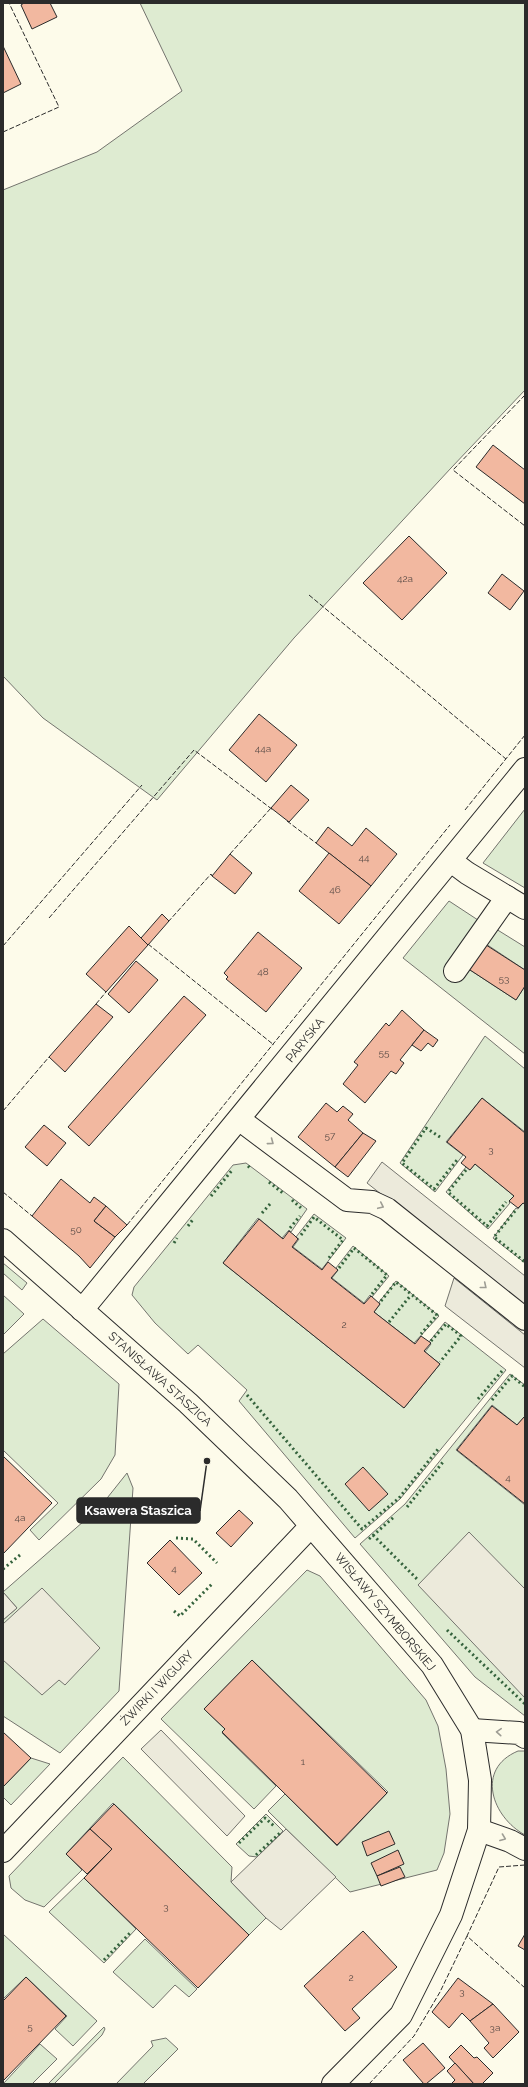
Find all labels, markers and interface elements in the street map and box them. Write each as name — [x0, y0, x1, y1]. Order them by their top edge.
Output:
house number: 42a — [397, 573, 413, 584]
house number: 44a — [255, 743, 271, 754]
house number: 44 — [359, 852, 370, 863]
house number: 46 — [329, 884, 341, 895]
house number: 48 — [257, 966, 269, 977]
house number: 53 — [499, 973, 509, 984]
street label: PARYSKA — [283, 1015, 327, 1065]
house number: 55 — [379, 1047, 390, 1058]
house number: 57 — [325, 1130, 336, 1141]
one-way arrow — [267, 1138, 274, 1145]
house number: 3 — [488, 1144, 494, 1155]
one-way arrow — [377, 1201, 384, 1209]
house number: 50 — [70, 1224, 82, 1235]
one-way arrow — [479, 1281, 486, 1288]
house number: 2 — [341, 1319, 347, 1330]
street label: STANISŁAWA STASZICA — [105, 1329, 215, 1429]
house number: 4 — [505, 1472, 511, 1483]
callout: Ksawera Staszica — [77, 1498, 200, 1523]
text: Ksawera Staszica — [84, 1503, 192, 1518]
house number: 4a — [15, 1512, 25, 1523]
street label: WISŁAWY SZYMBORSKIEJ — [332, 1550, 438, 1674]
house number: 4 — [171, 1563, 177, 1574]
street label: ŻWIRKI I WIGURY — [118, 1647, 196, 1728]
one-way arrow — [496, 1727, 502, 1736]
house number: 1 — [301, 1756, 306, 1767]
one-way arrow — [499, 1834, 506, 1842]
house number: 3 — [163, 1901, 169, 1912]
house number: 2 — [348, 1972, 354, 1983]
house number: 3 — [459, 1986, 465, 1997]
house number: 5 — [27, 2021, 33, 2032]
house number: 3a — [490, 2022, 500, 2033]

